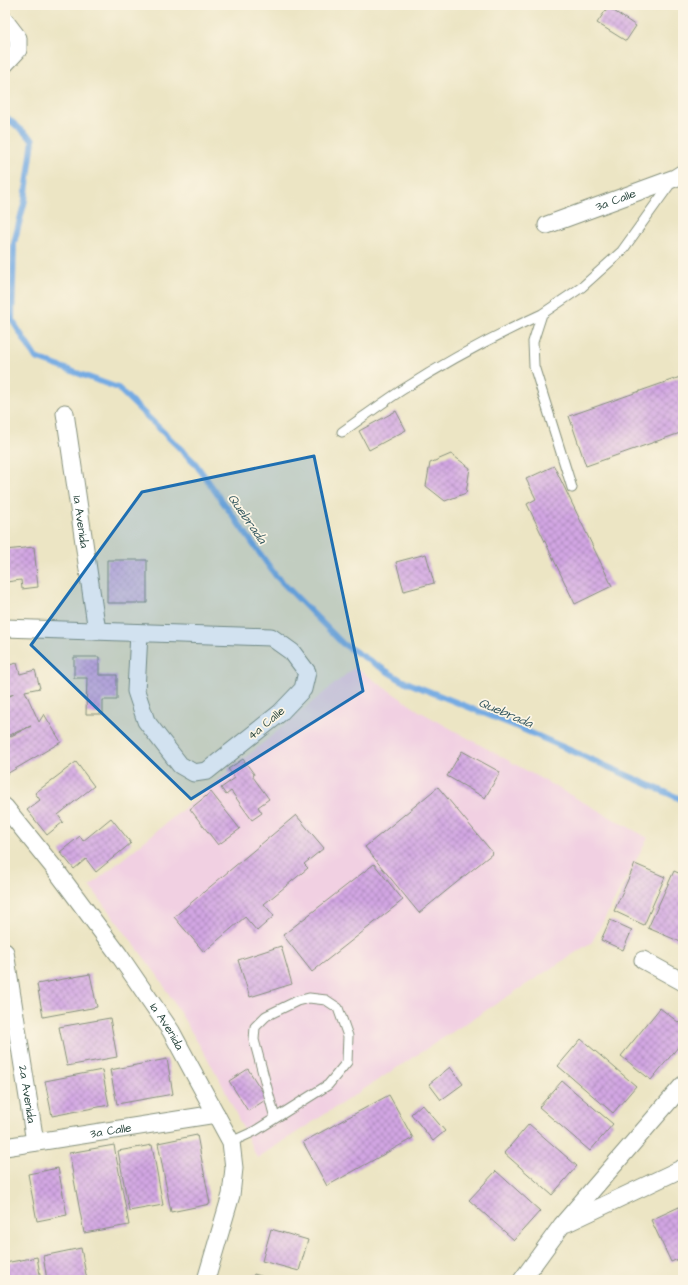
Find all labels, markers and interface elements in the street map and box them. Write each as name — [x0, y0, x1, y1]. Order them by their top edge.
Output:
street label: 3a Calle — [593, 185, 639, 216]
water label: Quebrada — [223, 490, 272, 548]
street label: 1a Avenida — [68, 494, 93, 549]
water label: Quebrada — [476, 693, 537, 733]
street label: 4a Calle — [244, 702, 289, 744]
street label: 1a Avenida — [145, 1000, 188, 1053]
street label: 2a Avenida — [14, 1064, 40, 1124]
street label: 3a Calle — [89, 1119, 133, 1143]

